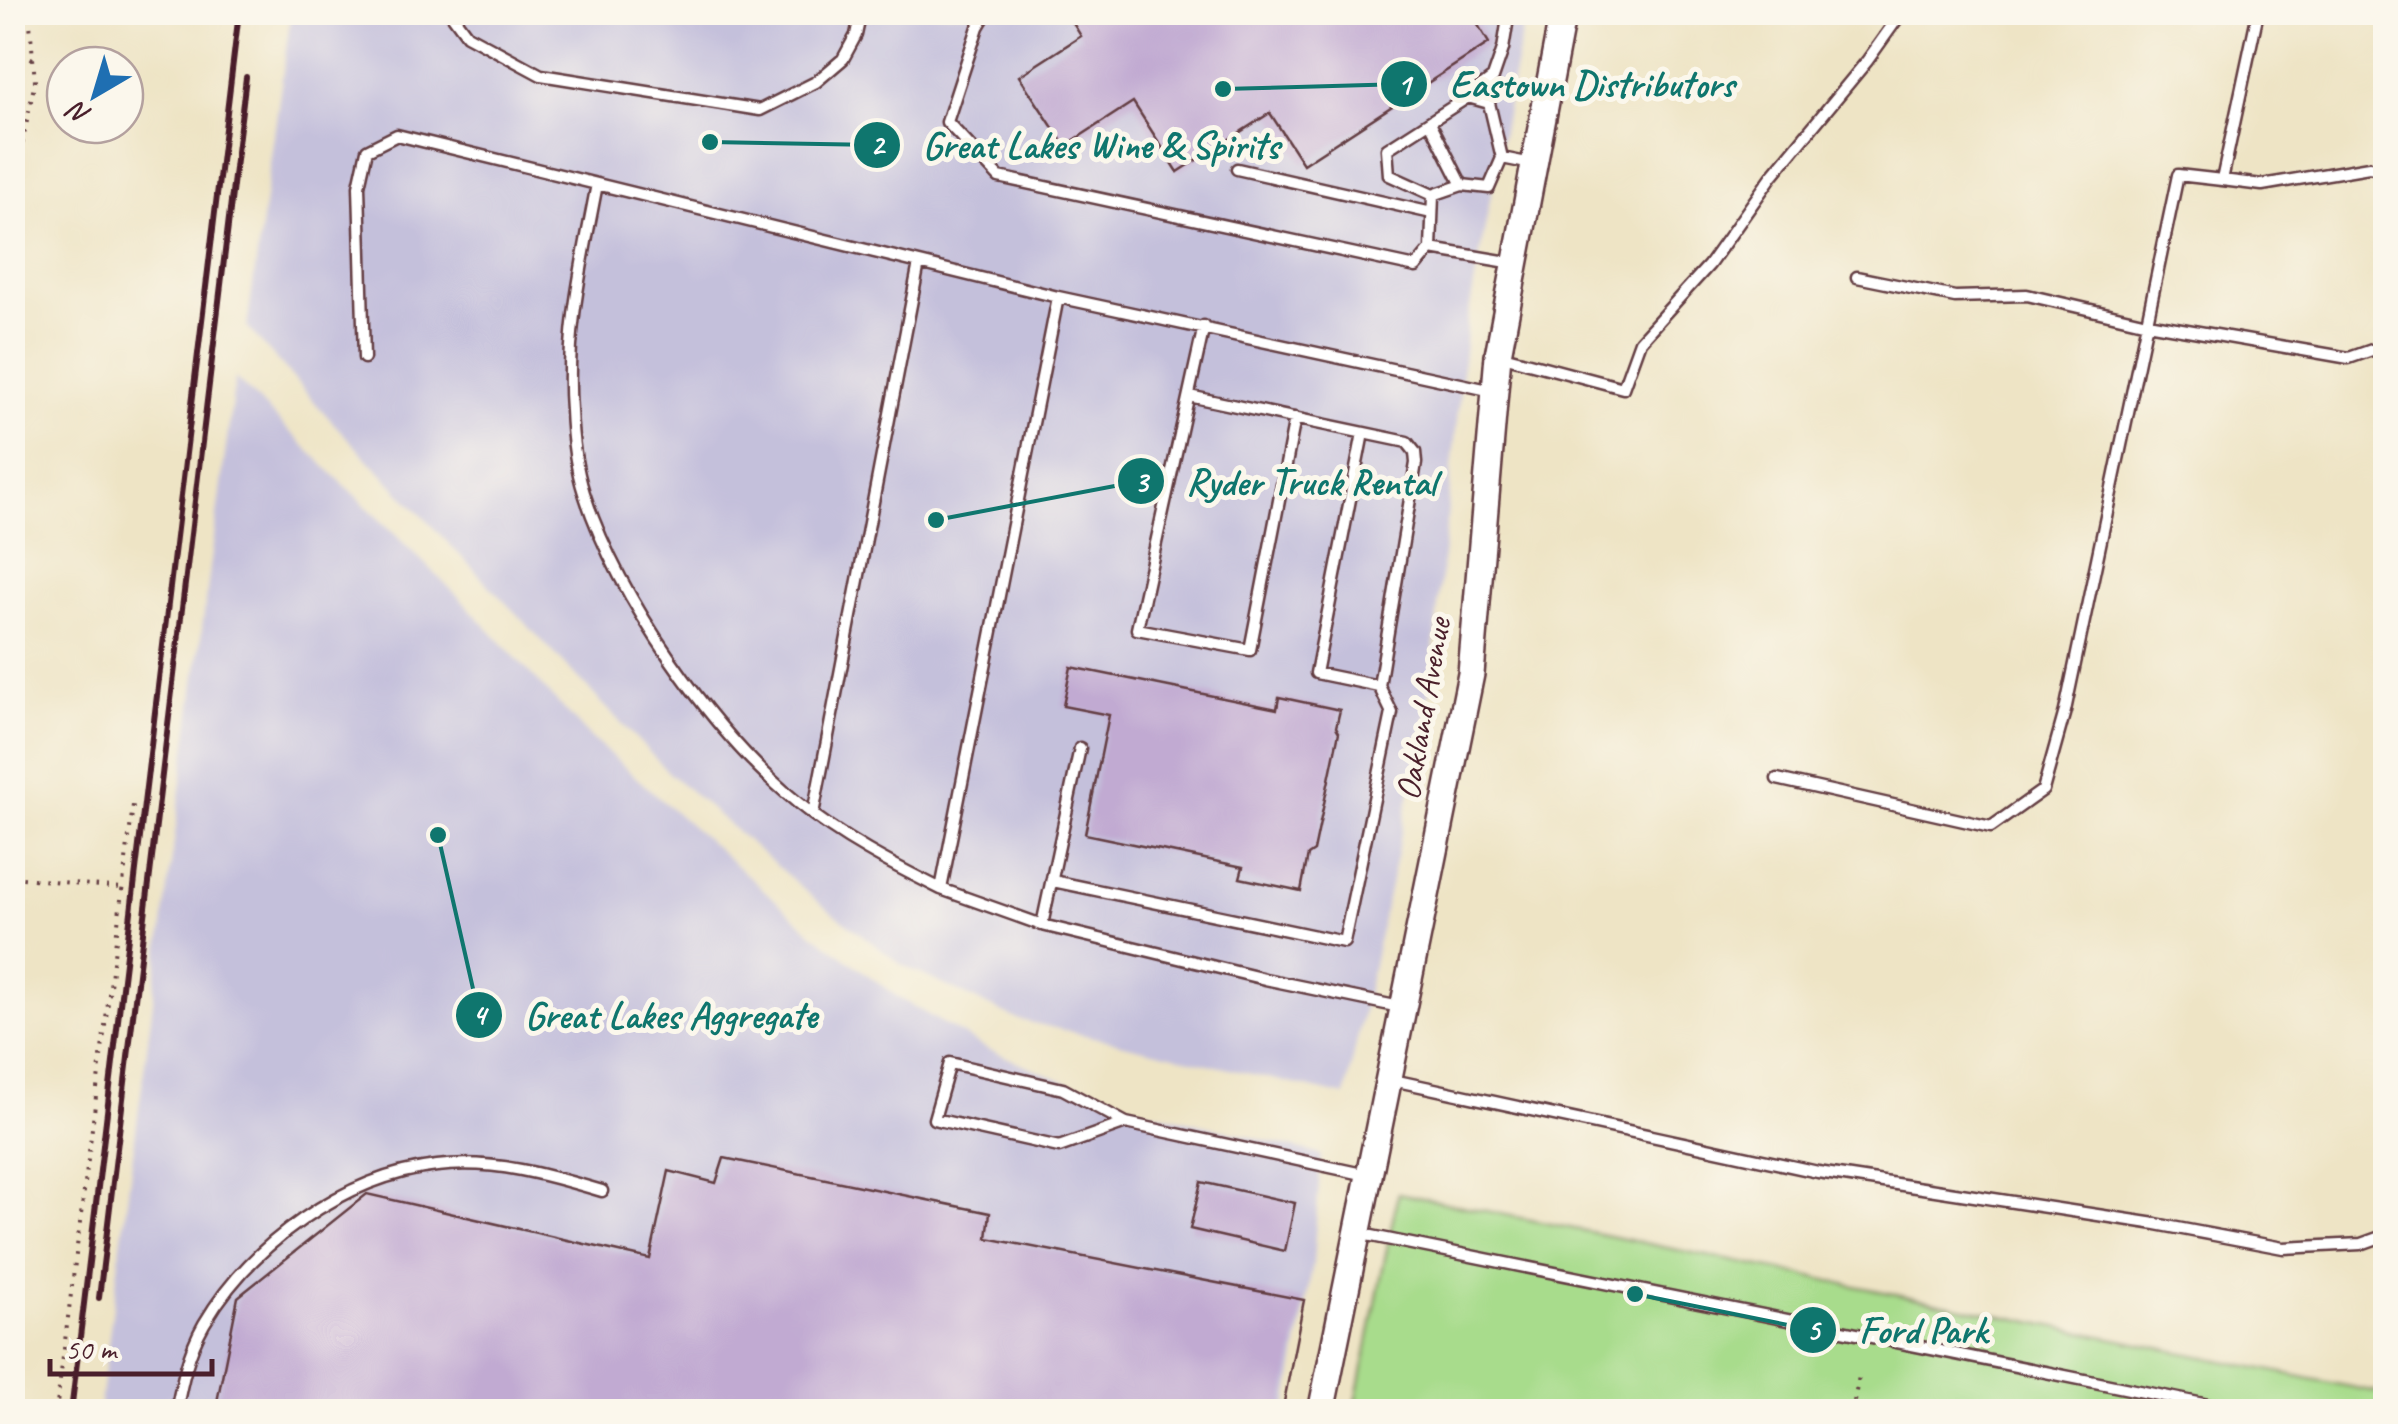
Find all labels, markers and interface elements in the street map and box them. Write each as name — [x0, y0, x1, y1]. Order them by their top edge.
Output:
north arrow — [45, 45, 145, 145]
callout: Eastown Distributors — [1379, 50, 1754, 118]
text: Eastown Distributors — [1450, 61, 1738, 108]
text: 1 — [1397, 65, 1414, 103]
text: N — [59, 92, 98, 133]
callout: Great Lakes Wine & Spirits — [852, 111, 1300, 179]
text: Great Lakes Wine & Spirits — [923, 122, 1283, 169]
text: 2 — [870, 126, 886, 164]
callout: Ryder Truck Rental — [1116, 447, 1455, 515]
text: Ryder Truck Rental — [1186, 459, 1443, 506]
text: 3 — [1134, 463, 1150, 501]
street label: Oakland Avenue — [1385, 612, 1462, 803]
callout: Great Lakes Aggregate — [454, 981, 837, 1049]
text: Great Lakes Aggregate — [525, 992, 820, 1039]
text: 4 — [472, 996, 489, 1034]
callout: Ford Park — [1788, 1296, 2008, 1364]
text: Ford Park — [1859, 1307, 1991, 1354]
text: 5 — [1806, 1311, 1822, 1349]
scale bar — [50, 1314, 212, 1376]
text: 50 m — [65, 1330, 118, 1368]

